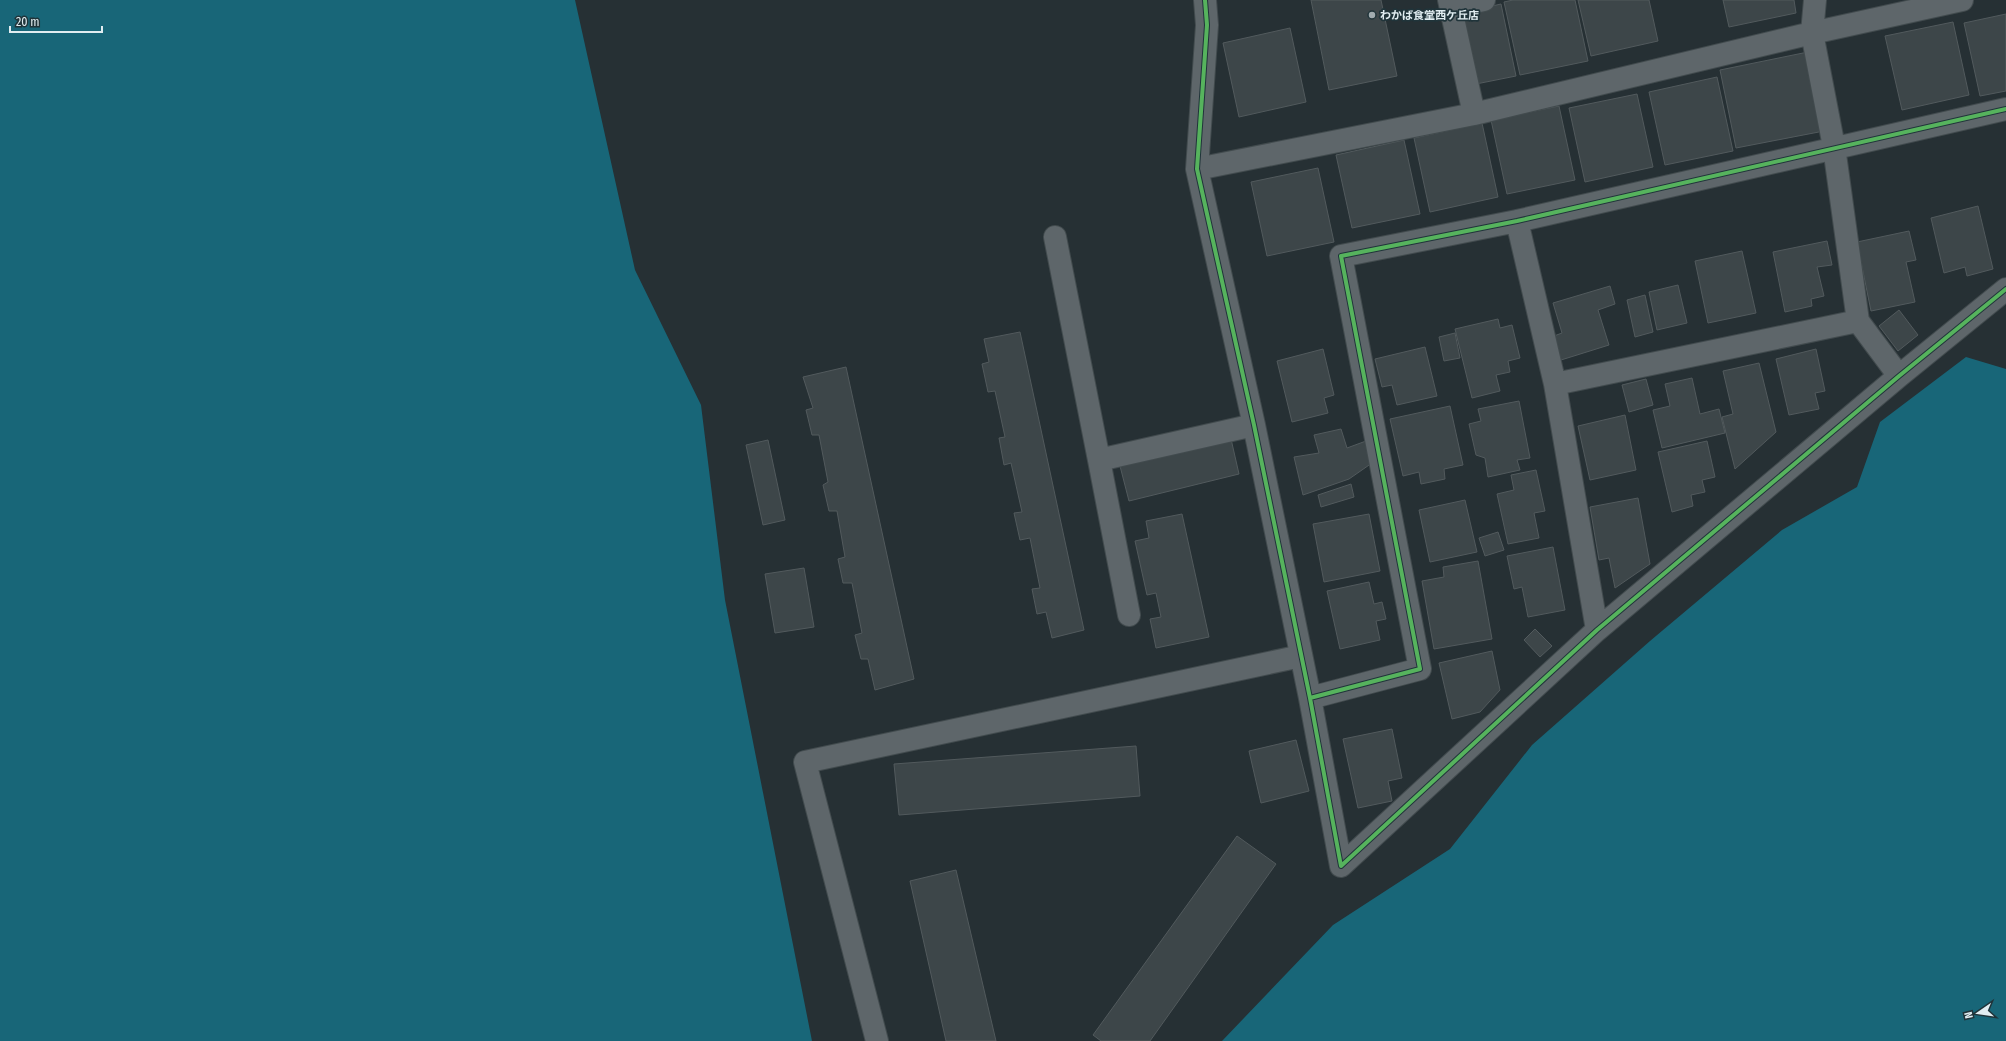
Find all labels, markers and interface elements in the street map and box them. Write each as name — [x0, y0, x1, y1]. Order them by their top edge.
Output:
scale bar — [10, 8, 102, 34]
place label: わかば食堂西ケ丘店 — [1380, 9, 1479, 22]
marker: わかば食堂西ケ丘店 — [1367, 10, 1377, 20]
text: 20 m — [16, 15, 40, 29]
north arrow — [1958, 993, 1998, 1033]
text: N — [1962, 1010, 1976, 1020]

